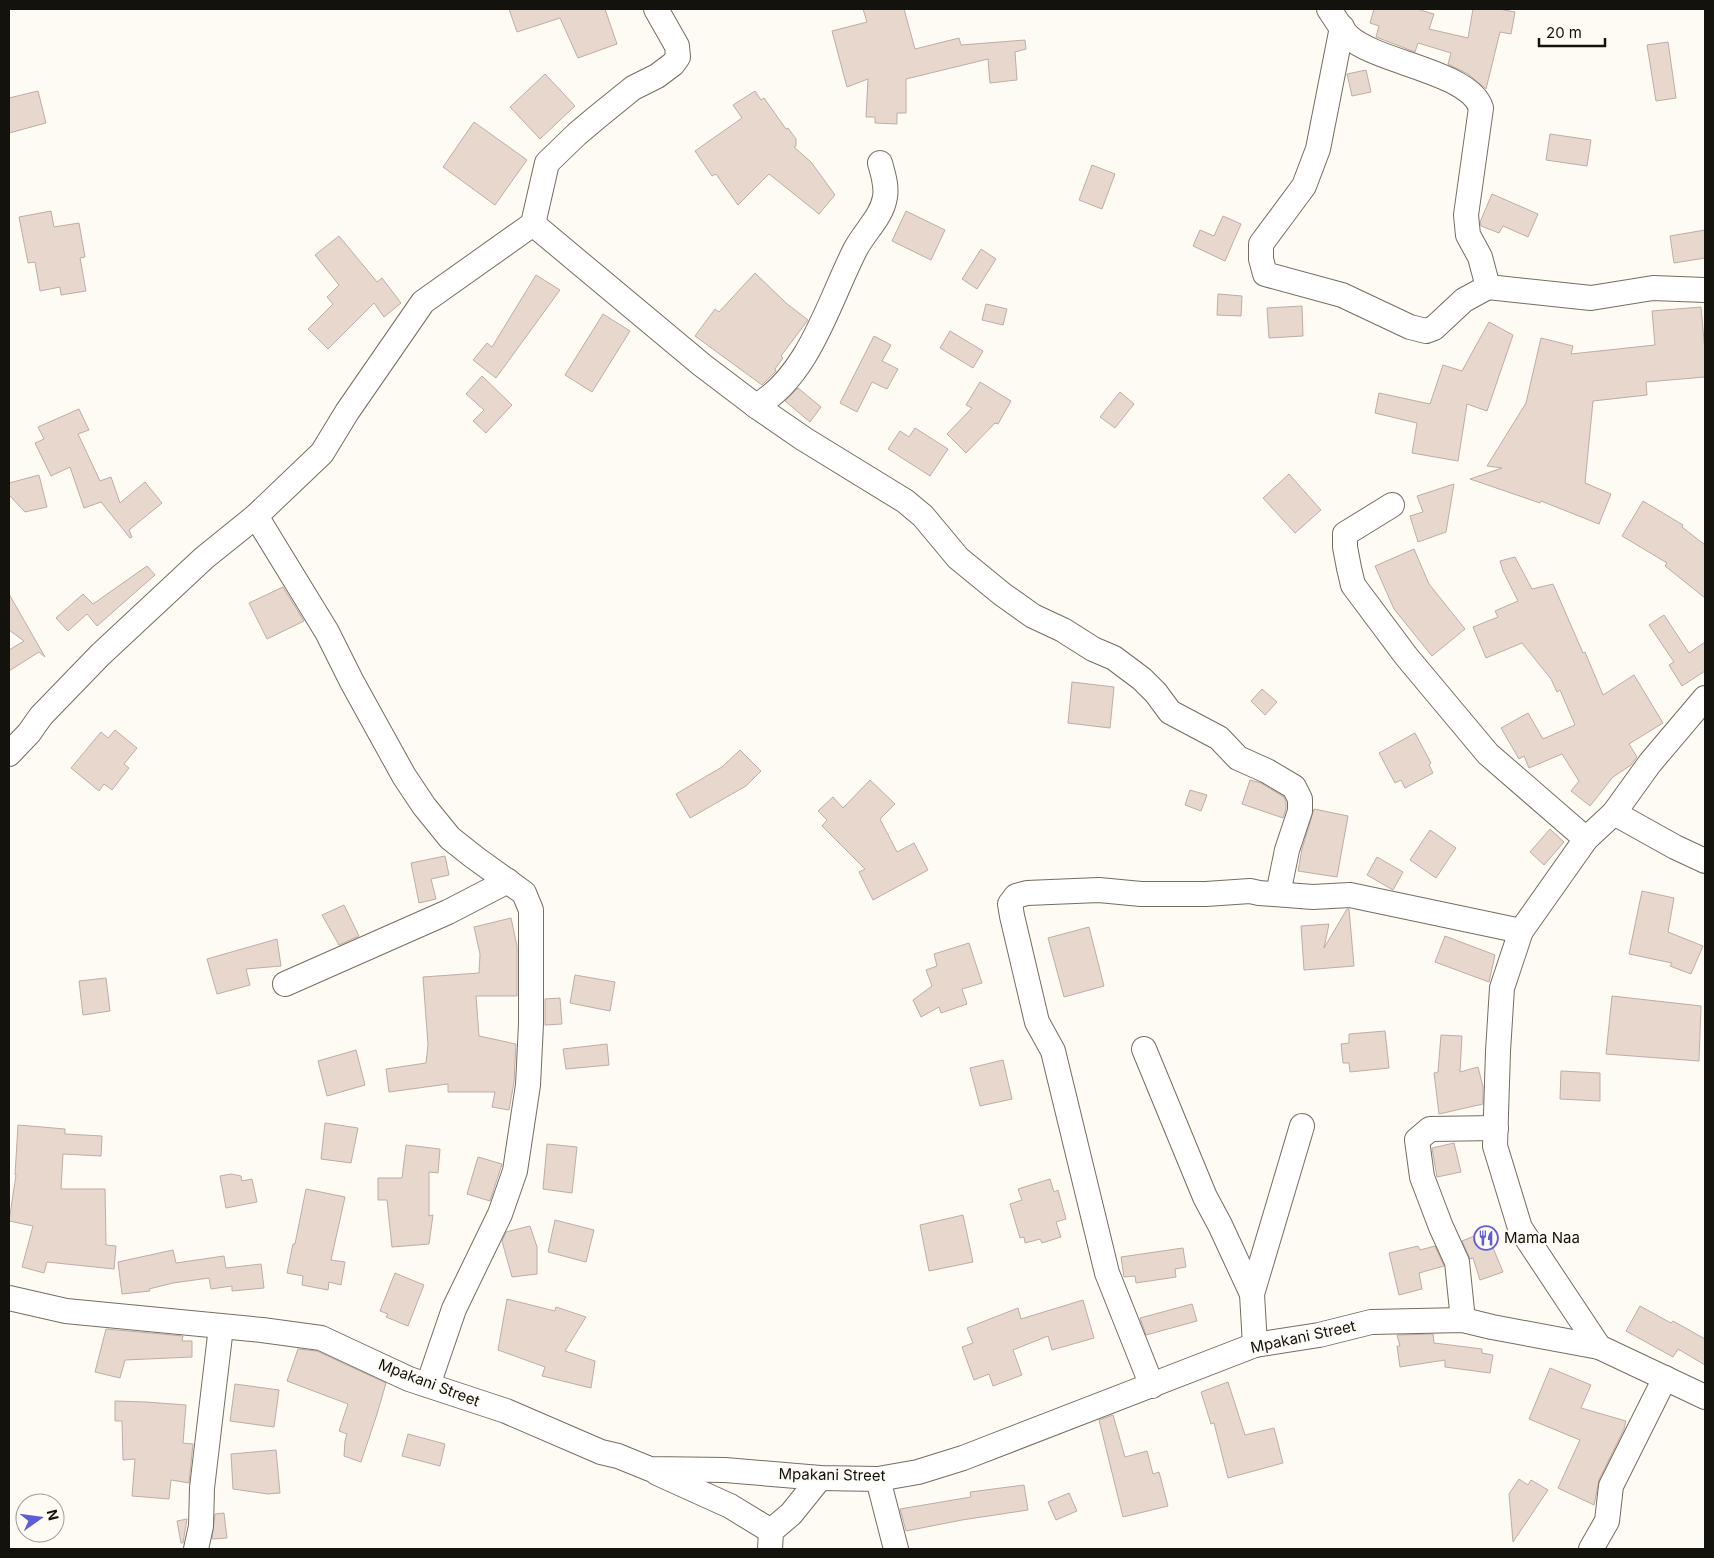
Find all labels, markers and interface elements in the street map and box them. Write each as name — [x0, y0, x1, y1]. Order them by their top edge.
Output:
scale bar — [1539, 15, 1605, 47]
text: 20 m — [1546, 23, 1582, 42]
restaurant icon: Mama Naa — [1473, 1225, 1499, 1251]
place label: Mama Naa — [1504, 1228, 1580, 1247]
street label: Mpakani Street — [1249, 1316, 1357, 1357]
street label: Mpakani Street — [376, 1354, 483, 1411]
street label: Mpakani Street — [778, 1464, 886, 1485]
north arrow — [15, 1493, 65, 1543]
text: N — [44, 1508, 63, 1522]

